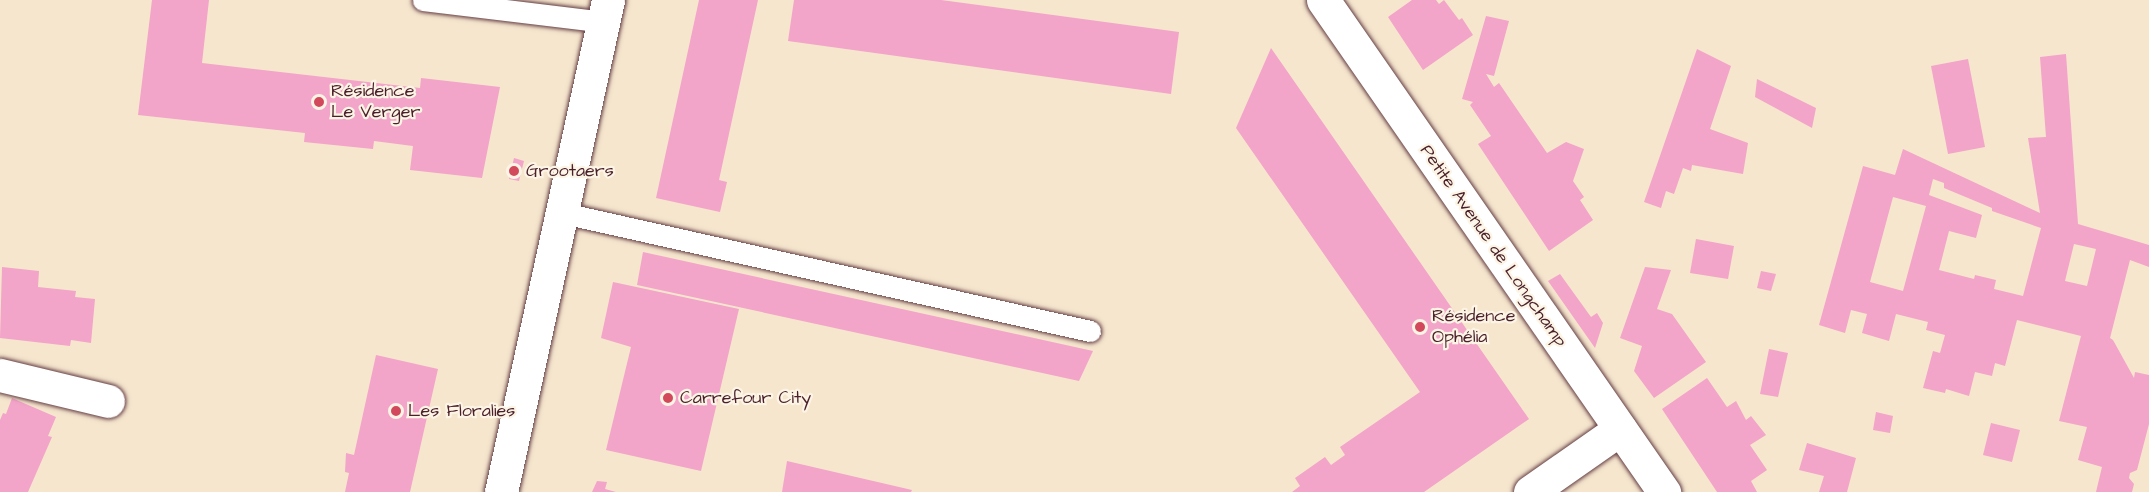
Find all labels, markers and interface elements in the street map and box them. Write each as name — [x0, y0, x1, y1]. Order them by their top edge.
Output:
place label: Résidence Le Verger — [331, 81, 420, 124]
marker: Résidence Le Verger — [312, 95, 326, 109]
street label: Petite Avenue de Longchamp — [1415, 141, 1571, 351]
place label: Grootaers — [526, 160, 614, 182]
marker: Grootaers — [507, 164, 521, 178]
place label: Résidence Ophélia — [1432, 306, 1515, 348]
marker: Résidence Ophélia — [1413, 320, 1427, 334]
place label: Carrefour City — [680, 387, 811, 409]
marker: Carrefour City — [661, 391, 675, 405]
place label: Les Floralies — [408, 400, 515, 422]
marker: Les Floralies — [389, 404, 403, 418]

